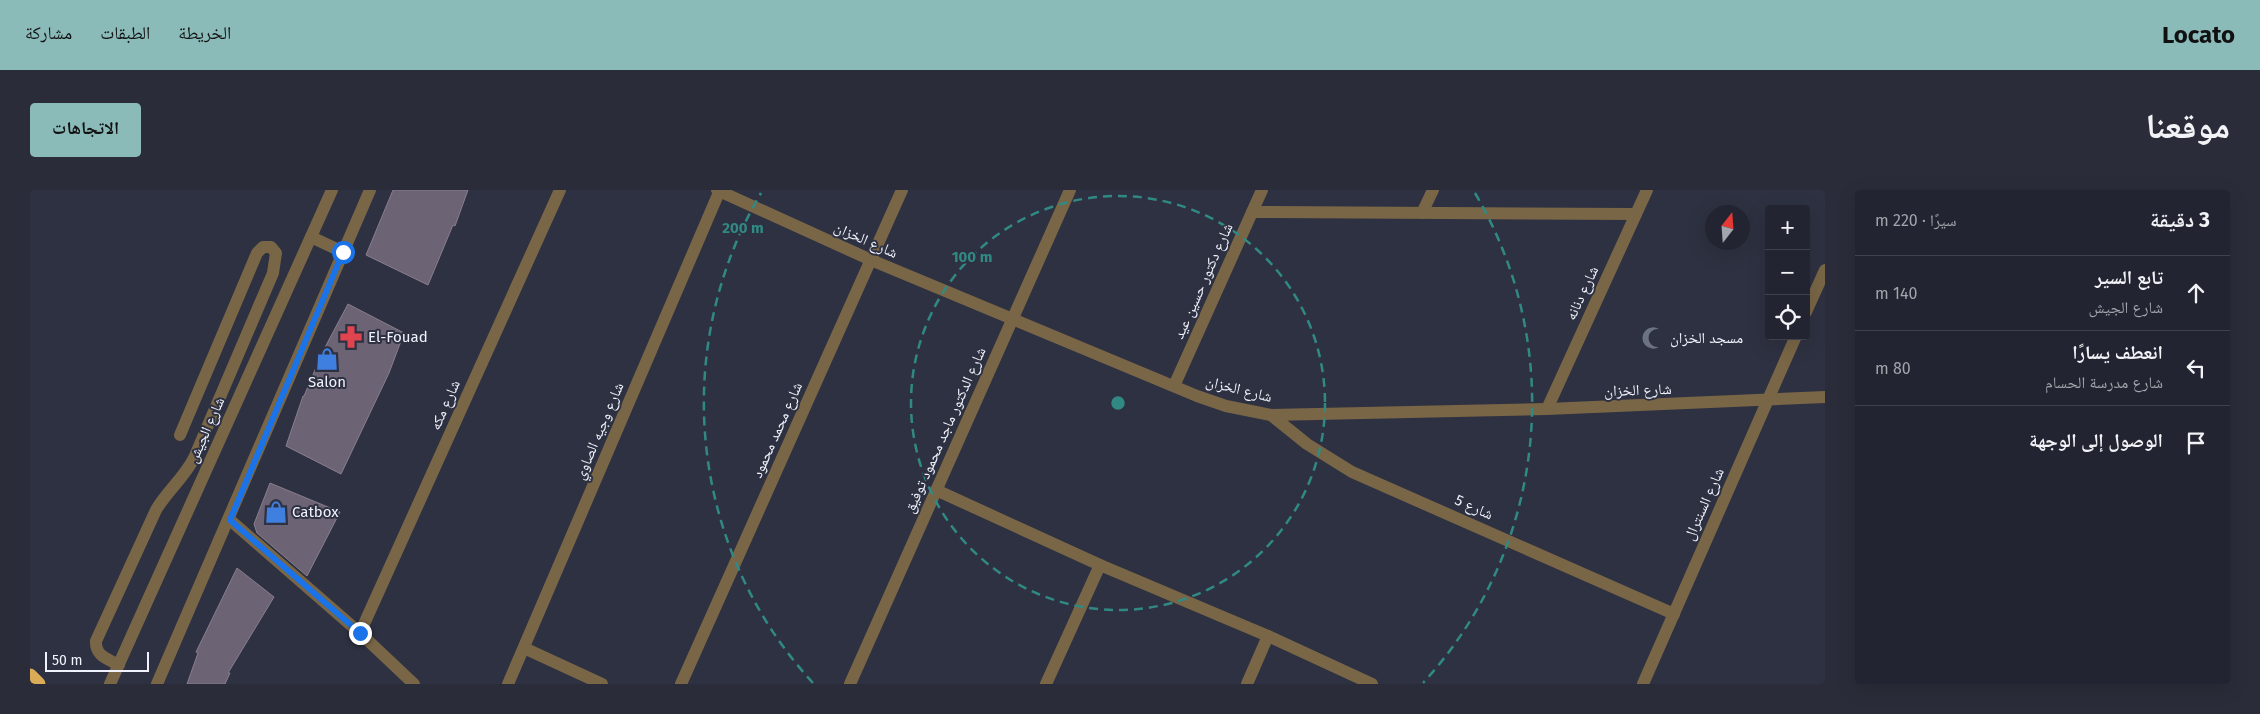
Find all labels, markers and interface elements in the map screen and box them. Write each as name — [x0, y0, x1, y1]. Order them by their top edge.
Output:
text: Locato — [2162, 21, 2235, 49]
text: مشاركة — [25, 22, 72, 44]
text: الطبقات — [100, 22, 150, 44]
text: الخريطة — [178, 22, 231, 44]
button: الاتجاهات — [30, 103, 141, 157]
text: موقعنا — [2145, 105, 2230, 147]
north arrow — [1705, 205, 1750, 250]
map controls — [1765, 205, 1810, 340]
button: + — [1765, 205, 1810, 250]
text: 3 دقيقة — [2150, 207, 2210, 233]
text: سيرًا · 220 m — [1875, 211, 1957, 230]
street label: شارع الخزان — [831, 218, 901, 263]
text: 200 m — [722, 219, 764, 237]
street label: شارع دكتور حسين عيد — [1169, 220, 1238, 342]
route start — [332, 241, 355, 264]
text: 100 m — [952, 248, 992, 266]
button: − — [1765, 250, 1810, 295]
street label: شارع دنانه — [1562, 263, 1603, 323]
text: تابع السير — [2095, 266, 2163, 289]
icon: ahead — [2182, 279, 2210, 307]
text: 140 m — [1875, 284, 1917, 303]
button: locate — [1765, 295, 1810, 340]
text: شارع الجيش — [2088, 298, 2163, 317]
pharmacy icon: El-Fouad — [338, 324, 364, 350]
mosque icon: مسجد الخزان — [1640, 325, 1666, 351]
place label: El-Fouad — [368, 328, 428, 346]
place label: مسجد الخزان — [1670, 329, 1743, 348]
text: انعطف يسارًا — [2072, 341, 2163, 364]
street label: شارع الدكتور ماجد محمود توفيق — [900, 344, 991, 516]
shop icon: Salon — [314, 346, 340, 372]
icon: left — [2182, 354, 2210, 382]
text: 80 m — [1875, 359, 1911, 378]
street label: شارع الخزان — [1204, 372, 1274, 407]
place label: Salon — [308, 373, 346, 391]
text: شارع مدرسة الحسام — [2045, 373, 2163, 392]
street label: شارع مكه — [426, 377, 465, 433]
street label: شارع محمد محمود — [748, 379, 807, 481]
street label: شارع وجيه الصاوي — [570, 380, 630, 483]
street label: شارع الخزان — [1604, 380, 1672, 401]
street label: شارع الجيش — [184, 394, 229, 466]
centre of rings — [1109, 394, 1127, 412]
text: الوصول إلى الوجهة — [2029, 429, 2163, 452]
icon: arrive — [2182, 429, 2210, 457]
street label: شارع السنترال — [1680, 465, 1729, 543]
street label: شارع 5 — [1452, 491, 1496, 524]
shop icon: Catbox — [263, 499, 289, 525]
place label: Catbox — [292, 503, 339, 521]
route end — [349, 622, 372, 645]
scale bar — [45, 649, 149, 672]
text: 50 m — [52, 652, 83, 669]

